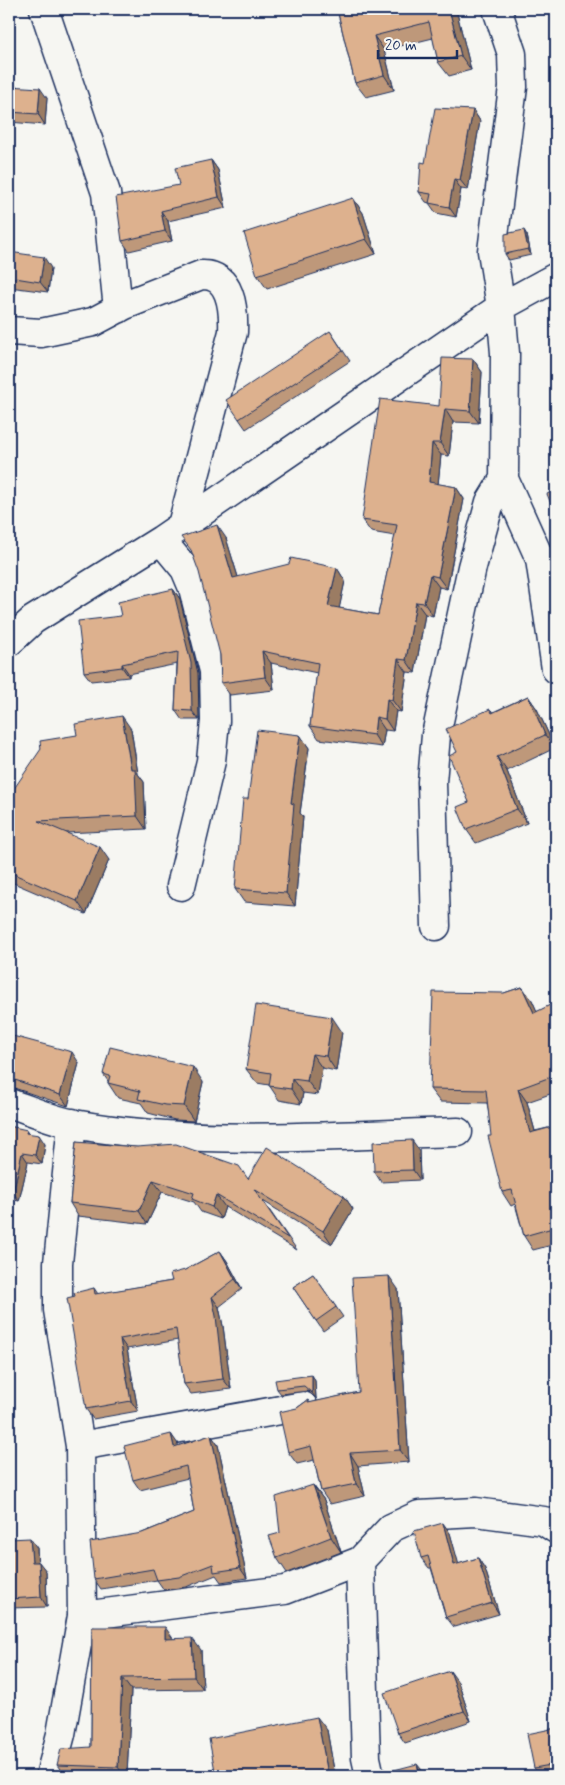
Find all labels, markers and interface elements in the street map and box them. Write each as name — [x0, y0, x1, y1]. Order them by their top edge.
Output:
scale bar — [378, 28, 456, 60]
text: 20 m — [385, 36, 417, 56]

